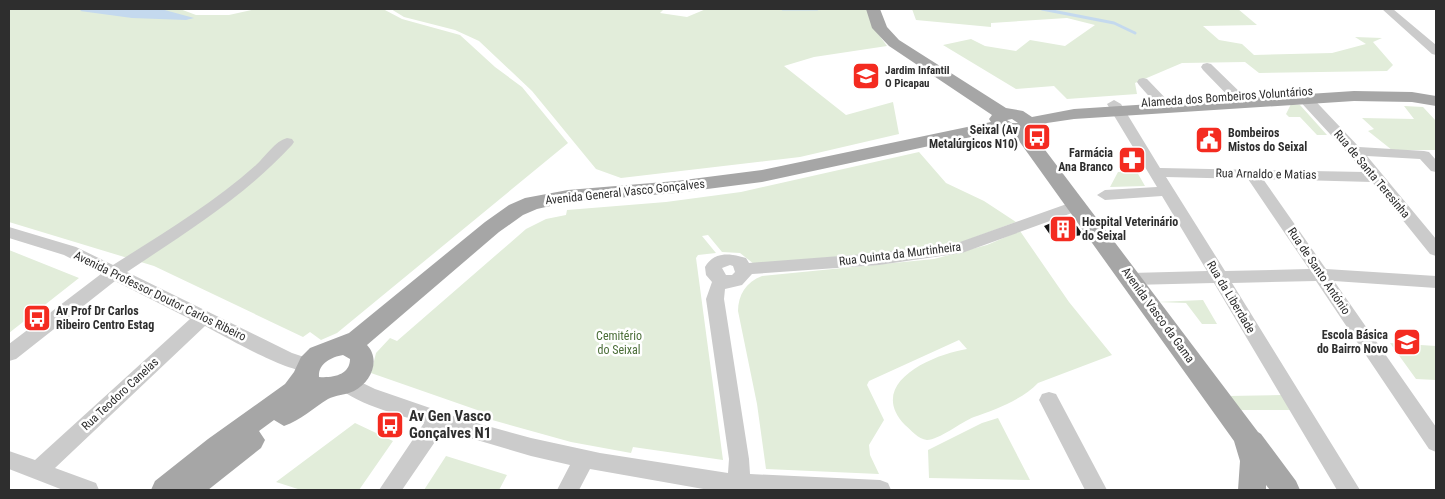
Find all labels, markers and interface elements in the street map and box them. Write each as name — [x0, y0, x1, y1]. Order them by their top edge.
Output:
school or university icon: Jardim Infantil O Picapau — [851, 61, 881, 91]
place label: Jardim Infantil O Picapau — [885, 64, 950, 90]
street label: Alameda dos Bombeiros Voluntários — [1140, 84, 1314, 110]
bus stop icon: Seixal (Av Metalúrgicos N10) — [1022, 122, 1052, 152]
place label: Seixal (Av Metalúrgicos N10) — [929, 123, 1019, 151]
public building icon: Bombeiros Mistos do Seixal — [1194, 125, 1224, 155]
place label: Bombeiros Mistos do Seixal — [1228, 126, 1307, 154]
street label: Rua de Santa Teresinha — [1331, 127, 1413, 221]
pharmacy icon: Farmácia Ana Branco — [1117, 145, 1147, 175]
place label: Farmácia Ana Branco — [1058, 146, 1113, 174]
street label: Rua Arnaldo e Matias — [1215, 166, 1317, 182]
street label: Avenida General Vasco Gonçalves — [545, 177, 705, 207]
building icon: Hospital Veterinário do Seixal — [1048, 214, 1078, 244]
place label: Hospital Veterinário do Seixal — [1082, 215, 1178, 243]
street label: Rua de Santo António — [1285, 225, 1353, 317]
street label: Rua Quinta da Murtinheira — [838, 240, 962, 268]
street label: Avenida Professor Doutor Carlos Ribeiro — [72, 248, 248, 344]
street label: Rua da Liberdade — [1204, 258, 1258, 336]
street label: Avenida Vasco da Gama — [1119, 265, 1197, 366]
bus stop icon: Av Prof Dr Carlos Ribeiro Centro Estag — [22, 303, 52, 333]
place label: Av Prof Dr Carlos Ribeiro Centro Estag — [56, 304, 154, 332]
school or university icon: Escola Básica do Bairro Novo — [1392, 327, 1422, 357]
place label: Escola Básica do Bairro Novo — [1317, 328, 1388, 356]
park label: Cemitério do Seixal — [596, 329, 642, 357]
street label: Rua Teodoro Canelas — [79, 355, 161, 433]
place label: Av Gen Vasco Gonçalves N1 — [409, 407, 491, 442]
bus stop icon: Av Gen Vasco Gonçalves N1 — [375, 410, 405, 440]

